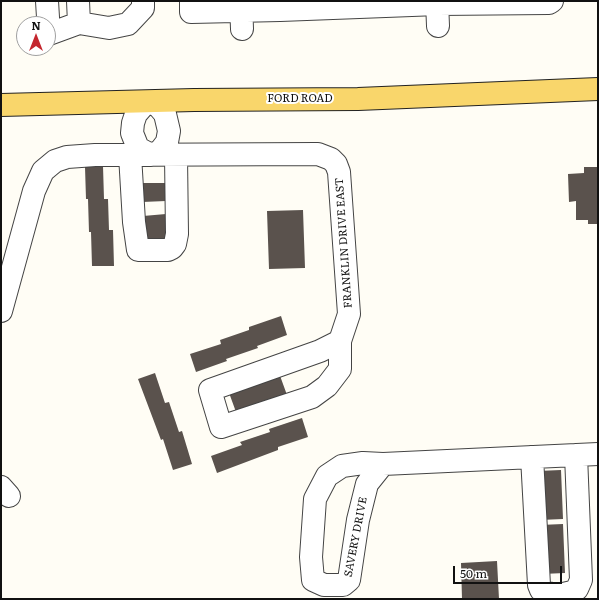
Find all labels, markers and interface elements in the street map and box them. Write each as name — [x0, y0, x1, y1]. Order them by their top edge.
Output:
north arrow — [16, 16, 56, 56]
text: N — [31, 17, 41, 33]
street label: FORD ROAD — [267, 92, 333, 106]
street label: FRANKLIN DRIVE EAST — [333, 177, 355, 309]
street label: SAVERY DRIVE — [342, 496, 370, 578]
scale bar — [455, 558, 564, 584]
text: 50 m — [460, 564, 487, 582]

